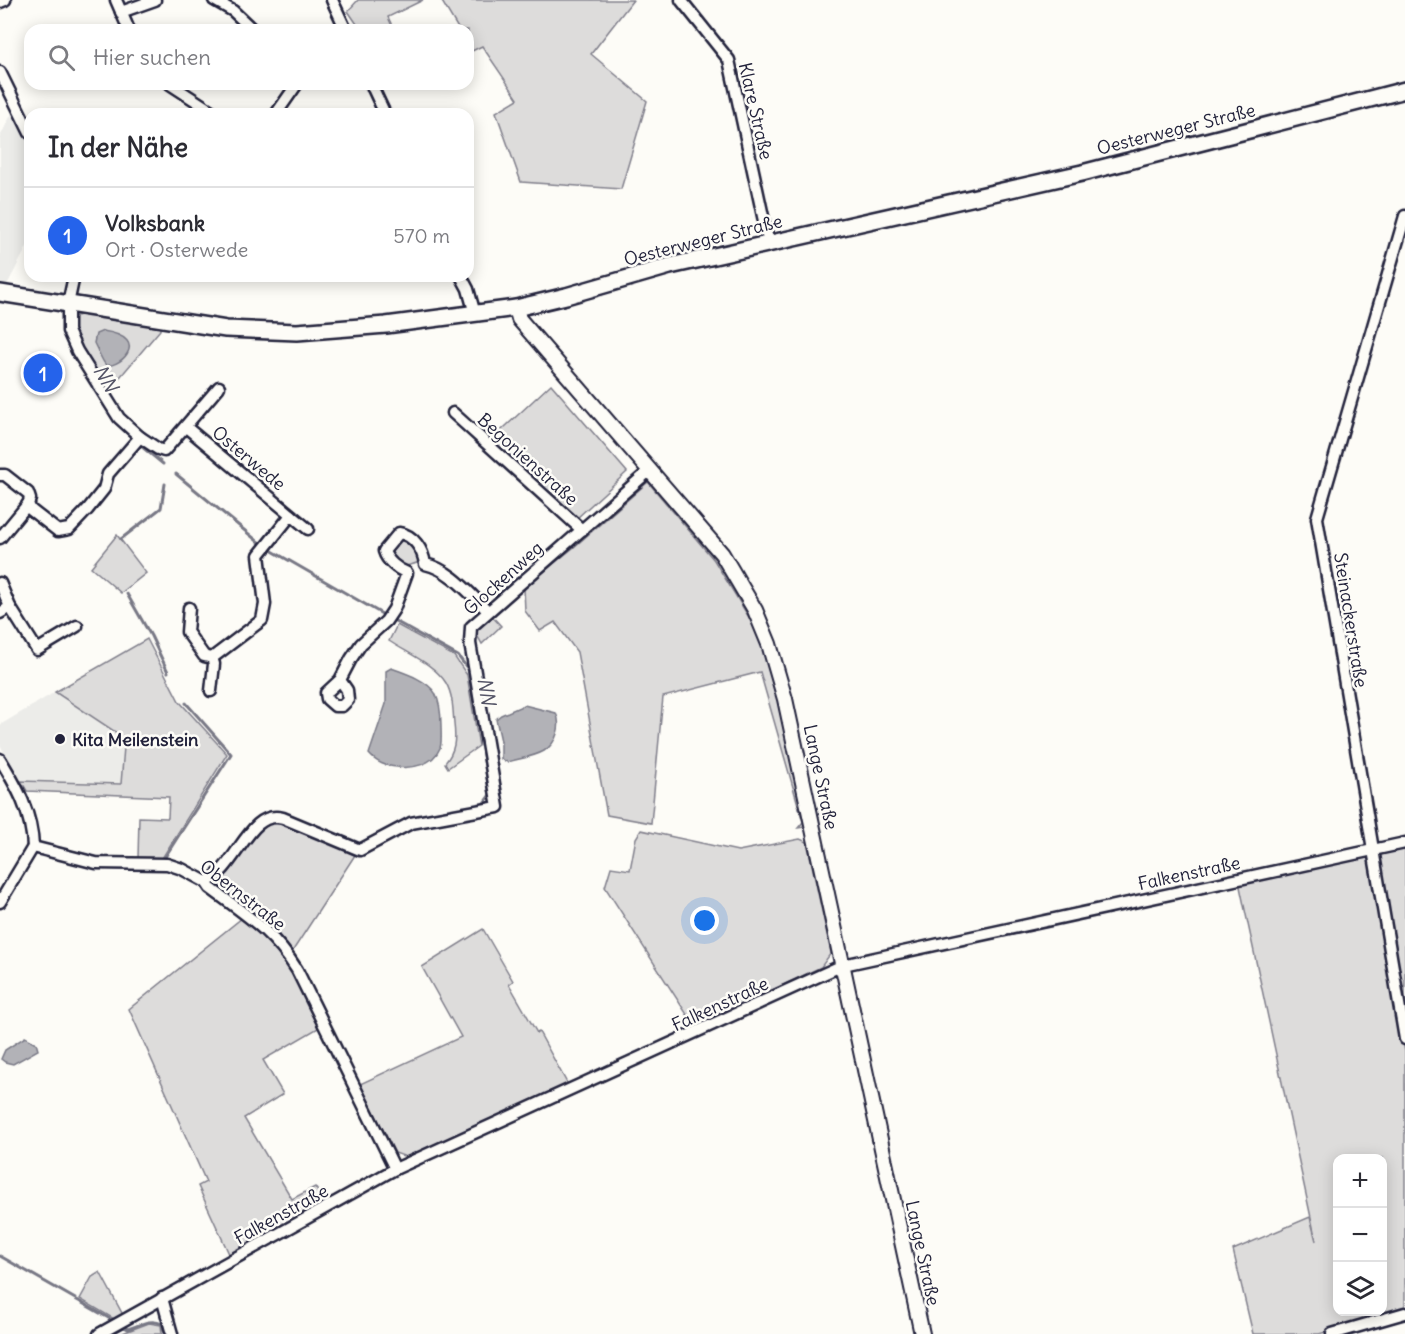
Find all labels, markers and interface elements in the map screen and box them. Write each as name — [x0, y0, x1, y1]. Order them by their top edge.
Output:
search box — [24, 24, 474, 90]
icon: search — [45, 41, 78, 74]
text: Hier suchen — [93, 43, 211, 71]
street label: Klare Straße — [734, 60, 778, 162]
street label: Oesterweger Straße — [1094, 98, 1258, 160]
text: In der Nähe — [48, 131, 188, 164]
text: Volksbank — [105, 209, 205, 237]
street label: Oesterweger Straße — [621, 209, 785, 271]
text: 1 — [64, 223, 71, 248]
text: 570 m — [393, 223, 450, 248]
text: Ort · Osterwede — [105, 237, 248, 262]
pin: 1 — [24, 350, 63, 395]
water label: NN — [88, 360, 125, 398]
street label: Begonienstraße — [473, 408, 583, 510]
street label: Osterwede — [207, 421, 291, 495]
street label: Glockenweg — [458, 536, 548, 620]
street label: Steinackerstraße — [1329, 551, 1373, 689]
water label: NN — [472, 675, 502, 709]
street label: Lange Straße — [799, 722, 843, 832]
place label: Kita Meilenstein — [72, 728, 199, 751]
marker: Kita Meilenstein — [53, 732, 67, 746]
street label: Falkenstraße — [1136, 851, 1242, 895]
street label: Obernstraße — [196, 854, 290, 936]
your location — [690, 906, 719, 935]
street label: Falkenstraße — [668, 972, 772, 1036]
map controls — [1333, 1154, 1387, 1316]
button: + — [1333, 1154, 1387, 1208]
street label: Falkenstraße — [230, 1179, 332, 1249]
street label: Lange Straße — [901, 1198, 945, 1308]
button: − — [1333, 1208, 1387, 1262]
button: layers — [1333, 1262, 1387, 1316]

